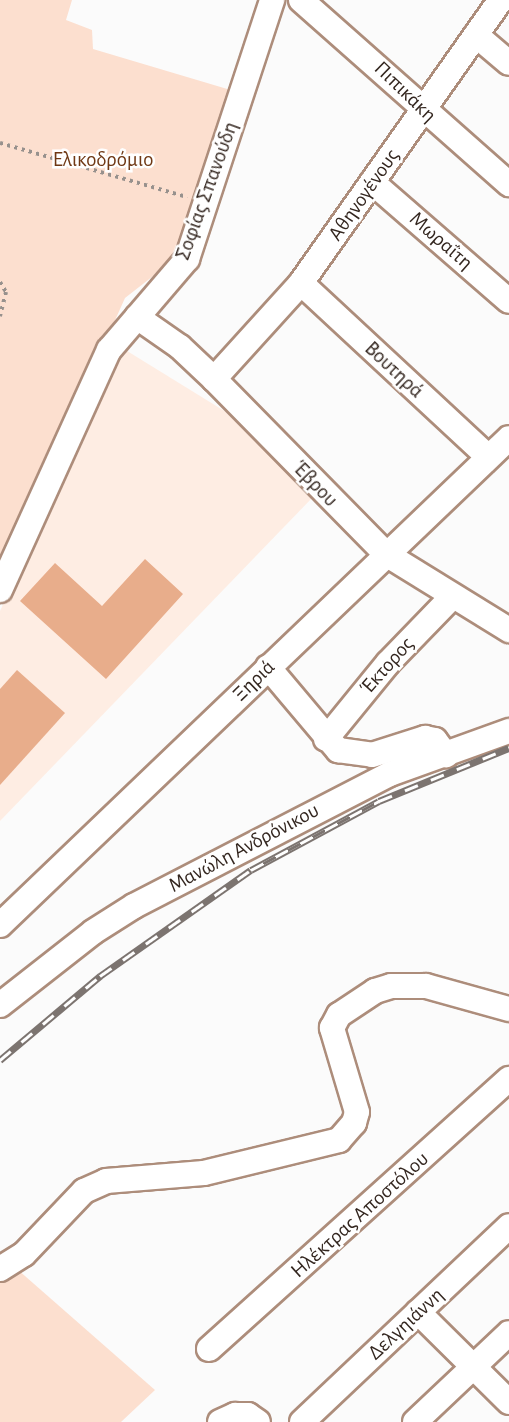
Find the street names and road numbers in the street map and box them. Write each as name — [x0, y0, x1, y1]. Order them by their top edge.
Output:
street label: Πιπικάκη — [369, 56, 441, 128]
street label: Σοφίας Σπανούδη — [170, 118, 244, 264]
street label: Αθηνογένους — [323, 144, 405, 246]
street label: Μωραΐτη — [404, 207, 478, 275]
street label: Βουτηρά — [359, 336, 429, 404]
street label: Έβρου — [287, 456, 343, 512]
street label: Έκτορος — [355, 632, 419, 700]
street label: Ξηριά — [228, 655, 280, 707]
street label: Μανώλη Ανδρόνικου — [164, 798, 324, 898]
street label: Ηλέκτρας Αποστόλου — [286, 1146, 434, 1284]
street label: Δελγηιάννη — [363, 1282, 449, 1366]

